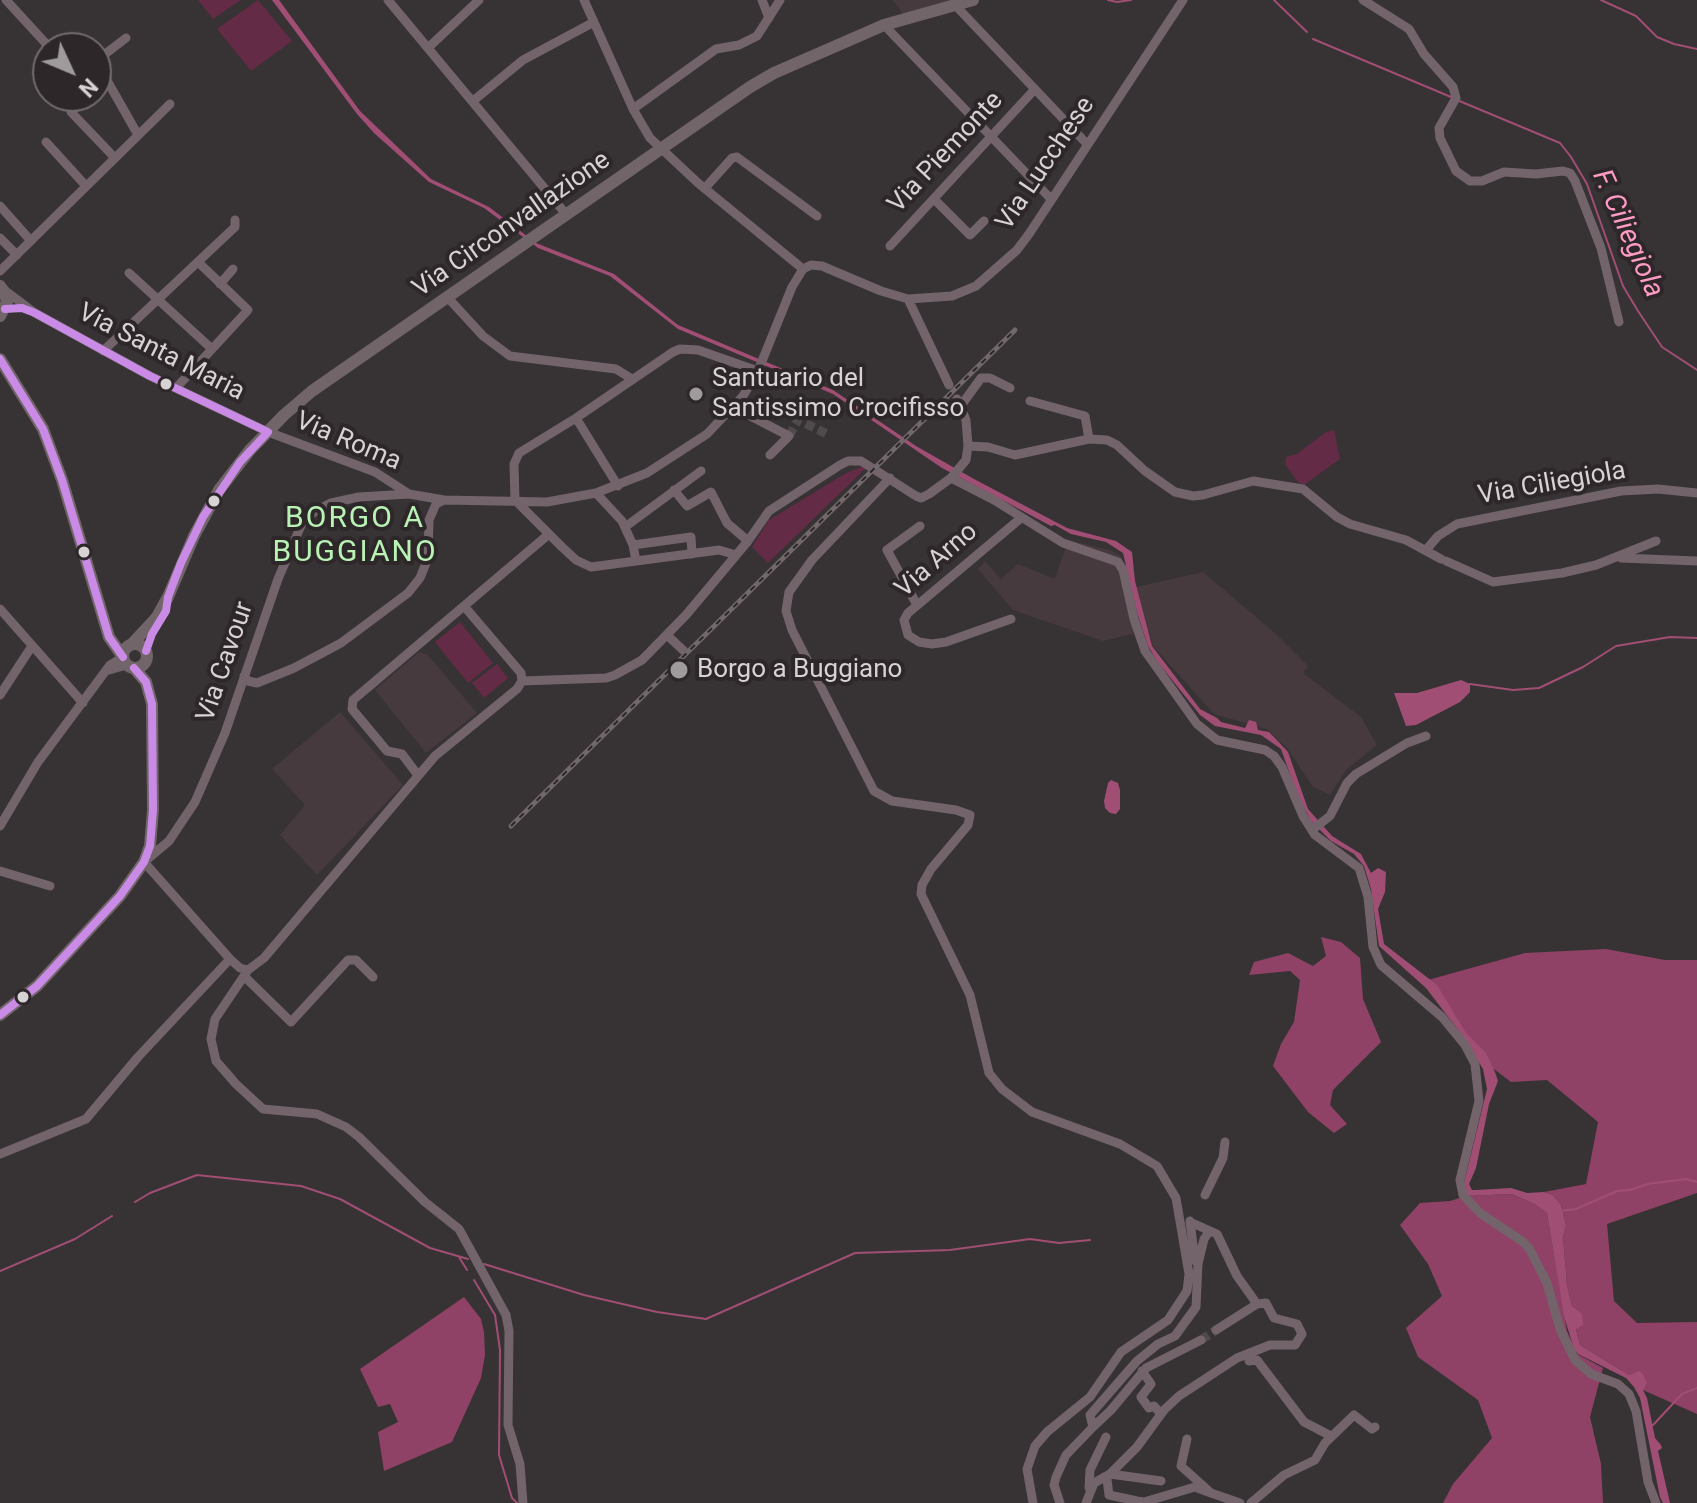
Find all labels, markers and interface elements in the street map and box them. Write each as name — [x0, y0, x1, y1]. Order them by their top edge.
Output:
north arrow — [32, 32, 112, 112]
text: N — [74, 73, 103, 102]
street label: Via Piemonte — [882, 86, 1010, 220]
street label: Via Lucchese — [990, 92, 1102, 236]
street label: Via Circonvallazione — [407, 145, 617, 305]
water label: F. Ciliegiola — [1584, 165, 1670, 303]
street label: Via Santa Maria — [73, 298, 249, 408]
place label: Santuario del Santissimo Crocifisso — [712, 363, 964, 424]
unlabelled marker — [158, 376, 174, 392]
marker: Santuario del Santissimo Crocifisso — [687, 385, 705, 403]
street label: Via Roma — [291, 406, 405, 478]
street label: Via Ciliegiola — [1476, 456, 1628, 512]
unlabelled marker — [206, 493, 222, 509]
district label: BORGO A BUGGIANO — [272, 501, 438, 572]
street label: Via Arno — [890, 517, 984, 605]
unlabelled marker — [76, 544, 92, 560]
street label: Via Cavour — [191, 598, 261, 726]
place label: Borgo a Buggiano — [697, 654, 902, 686]
marker: Borgo a Buggiano — [668, 659, 690, 681]
unlabelled marker — [15, 989, 31, 1005]

